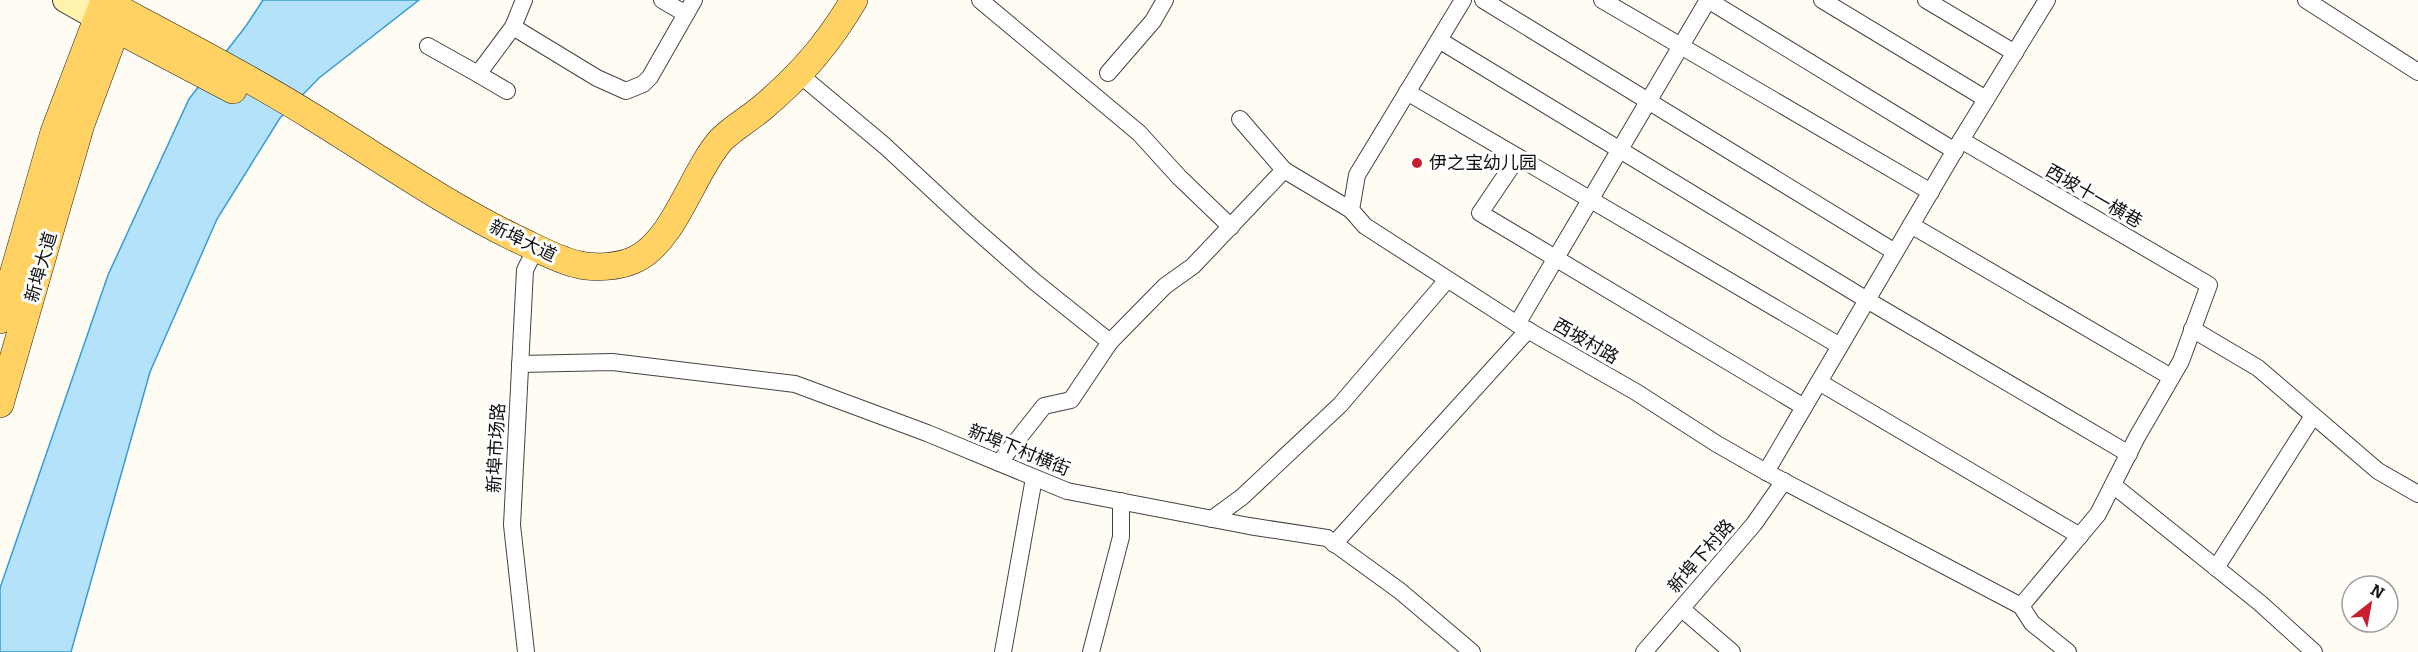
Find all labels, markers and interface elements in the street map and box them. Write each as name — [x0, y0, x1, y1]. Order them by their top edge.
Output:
place label: 伊之宝幼儿园 — [1429, 152, 1537, 174]
marker: 伊之宝幼儿园 — [1410, 156, 1424, 170]
street label: 西坡十一横巷 — [2042, 159, 2146, 233]
street label: 新埠大道 — [486, 215, 560, 267]
street label: 新埠大道 — [21, 229, 61, 305]
street label: 西坡村路 — [1549, 313, 1623, 369]
street label: 新埠市场路 — [483, 402, 509, 494]
street label: 新埠下村横街 — [965, 420, 1073, 480]
street label: 新埠下村路 — [1663, 515, 1739, 597]
north arrow — [2340, 574, 2400, 634]
text: N — [2367, 580, 2388, 603]

